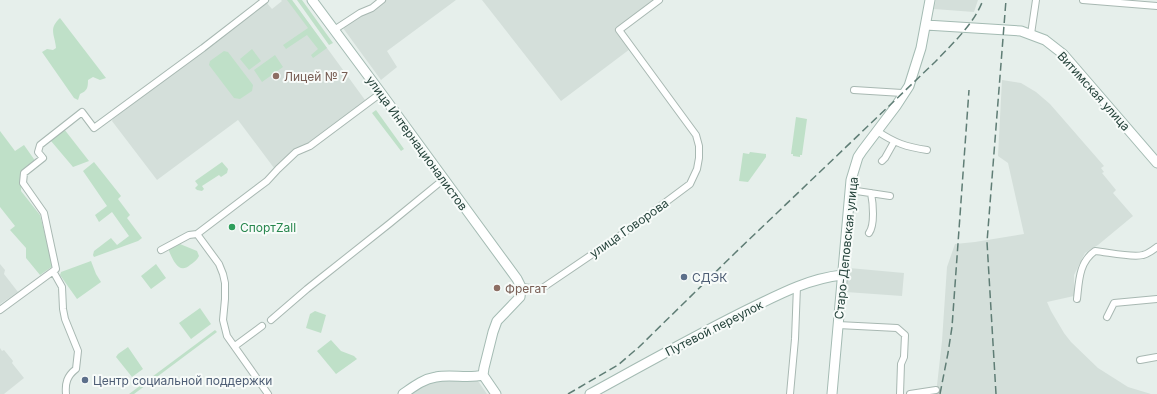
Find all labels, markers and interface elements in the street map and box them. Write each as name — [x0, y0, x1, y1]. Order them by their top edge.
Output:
street label: Витимская улица — [1055, 48, 1133, 134]
place label: Лицей № 7 — [284, 69, 348, 84]
marker: Лицей № 7 — [271, 71, 281, 81]
street label: улица Интернационалистов — [363, 73, 471, 213]
street label: Старо-Деповская улица — [831, 176, 861, 320]
street label: улица Говорова — [587, 195, 671, 261]
place label: СпортZall — [240, 220, 296, 235]
marker: СпортZall — [227, 222, 237, 232]
place label: СДЭК — [692, 270, 727, 285]
marker: СДЭК — [679, 272, 689, 282]
place label: Фрегат — [505, 281, 547, 296]
marker: Фрегат — [492, 283, 502, 293]
street label: Путевой переулок — [663, 297, 766, 359]
place label: Центр социальной поддержки — [93, 373, 272, 388]
marker: Центр социальной поддержки — [80, 375, 90, 385]

